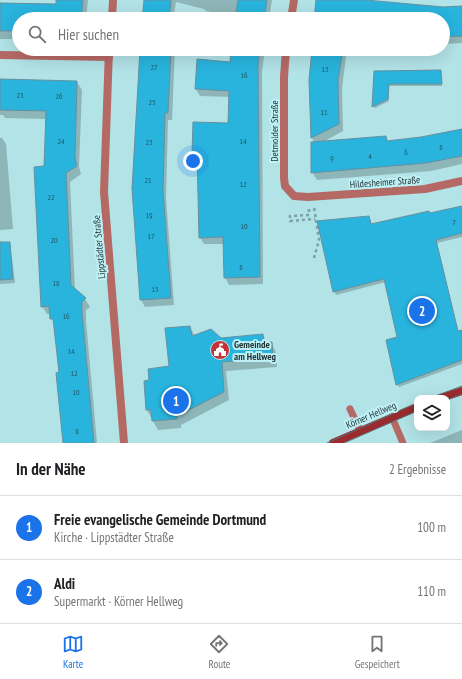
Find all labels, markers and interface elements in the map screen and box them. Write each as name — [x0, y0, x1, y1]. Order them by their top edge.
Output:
search box — [12, 12, 450, 56]
icon: search — [26, 23, 48, 45]
text: Hier suchen — [58, 25, 119, 44]
house number: 27 — [150, 62, 158, 72]
house number: 13 — [321, 64, 329, 74]
house number: 16 — [240, 70, 248, 80]
house number: 23 — [16, 90, 24, 100]
house number: 26 — [55, 91, 63, 101]
house number: 25 — [148, 97, 156, 107]
street label: Detmolder Straße — [268, 100, 281, 162]
house number: 11 — [320, 107, 328, 117]
house number: 24 — [57, 136, 65, 146]
house number: 14 — [239, 136, 247, 146]
house number: 23 — [145, 137, 153, 147]
house number: 8 — [439, 142, 443, 152]
house number: 6 — [404, 147, 408, 157]
your location — [183, 151, 203, 171]
house number: 4 — [368, 151, 372, 161]
house number: 9 — [330, 153, 334, 163]
street label: Hildesheimer Straße — [349, 173, 421, 191]
house number: 21 — [144, 175, 152, 185]
house number: 12 — [239, 179, 247, 189]
house number: 22 — [47, 192, 55, 202]
house number: 19 — [145, 210, 153, 220]
street label: Lippstädter Straße — [90, 215, 108, 279]
house number: 7 — [452, 217, 456, 227]
house number: 10 — [240, 221, 248, 231]
house number: 17 — [147, 231, 155, 241]
house number: 20 — [50, 235, 58, 245]
house number: 8 — [239, 262, 243, 272]
house number: 18 — [52, 278, 60, 288]
house number: 15 — [151, 284, 159, 294]
pin: 2 — [409, 296, 435, 326]
house number: 16 — [62, 311, 70, 321]
place label: Gemeinde am Hellweg — [234, 338, 276, 363]
public building icon: Gemeinde am Hellweg — [209, 339, 231, 361]
house number: 14 — [67, 346, 75, 356]
house number: 12 — [70, 368, 78, 378]
pin: 1 — [163, 386, 189, 416]
house number: 10 — [72, 387, 80, 397]
map controls — [414, 395, 450, 431]
button: layers — [414, 395, 450, 431]
street label: Körner Hellweg — [344, 399, 398, 431]
house number: 8 — [75, 426, 79, 436]
text: In der Nähe — [16, 458, 86, 480]
text: 2 Ergebnisse — [389, 461, 446, 478]
text: Freie evangelische Gemeinde Dortmund — [54, 510, 266, 529]
text: 1 — [26, 519, 32, 536]
text: 100 m — [417, 519, 446, 536]
text: Kirche · Lippstädter Straße — [54, 529, 174, 546]
text: Aldi — [54, 574, 75, 593]
text: 2 — [26, 583, 32, 600]
text: 110 m — [417, 583, 446, 600]
text: Supermarkt · Körner Hellweg — [54, 593, 183, 610]
tab: Karte — [62, 633, 84, 671]
tab: Route — [208, 633, 230, 671]
tab: Gespeichert — [355, 633, 400, 671]

